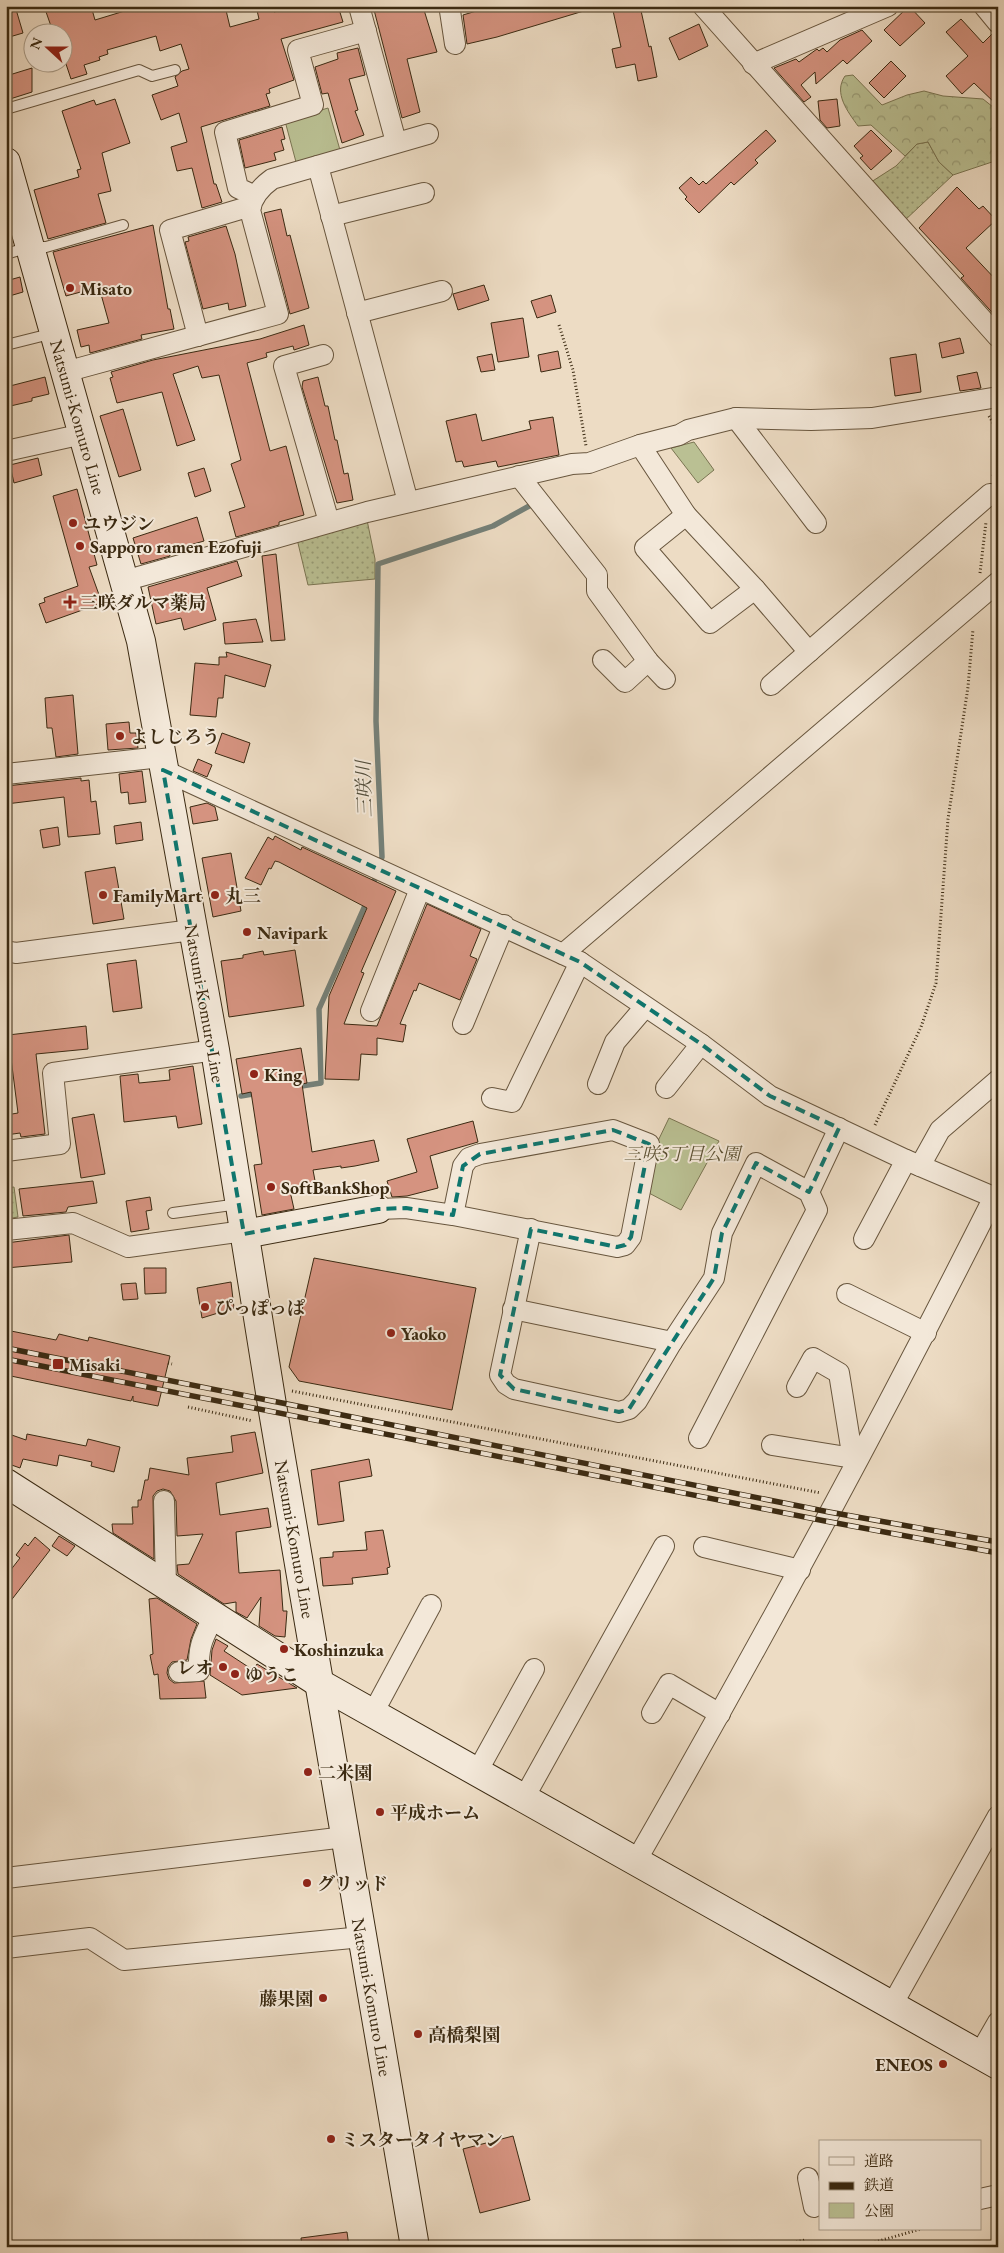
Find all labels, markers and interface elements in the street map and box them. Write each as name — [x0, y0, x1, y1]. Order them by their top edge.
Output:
north arrow — [22, 22, 72, 72]
text: N — [25, 34, 47, 52]
place label: Misato — [80, 277, 132, 300]
marker: Misato — [64, 282, 76, 294]
street label: Natsumi-Komuro Line — [45, 337, 111, 497]
place label: ユウジン — [83, 512, 155, 535]
marker: ユウジン — [67, 517, 79, 529]
place label: Sapporo ramen Ezofuji — [90, 535, 262, 558]
marker: Sapporo ramen Ezofuji — [74, 540, 86, 552]
place label: 三咲ダルマ薬局 — [80, 591, 206, 614]
marker: 三咲ダルマ薬局 — [64, 596, 76, 608]
place label: よしじろう — [130, 725, 220, 748]
marker: よしじろう — [114, 730, 126, 742]
water label: 三咲川 — [350, 758, 377, 818]
place label: FamilyMart — [113, 884, 202, 907]
place label: 丸三 — [225, 884, 261, 907]
marker: FamilyMart — [97, 889, 109, 901]
marker: 丸三 — [209, 889, 221, 901]
place label: Navipark — [257, 921, 329, 944]
street label: Natsumi-Komuro Line — [180, 922, 230, 1084]
marker: Navipark — [241, 926, 253, 938]
place label: King — [264, 1063, 303, 1086]
marker: King — [248, 1068, 260, 1080]
park label: 三咲5丁目公園 — [624, 1142, 743, 1165]
place label: SoftBankShop — [281, 1176, 390, 1199]
marker: SoftBankShop — [265, 1181, 277, 1193]
place label: ぴっぽっぱ — [215, 1296, 305, 1319]
marker: ぴっぽっぱ — [199, 1301, 211, 1313]
place label: Yaoko — [401, 1322, 446, 1345]
marker: Yaoko — [385, 1327, 397, 1339]
place label: Misaki — [69, 1353, 121, 1376]
marker: Misaki — [51, 1357, 65, 1371]
street label: Natsumi-Komuro Line — [270, 1458, 320, 1620]
place label: Koshinzuka — [294, 1638, 384, 1661]
marker: Koshinzuka — [278, 1643, 290, 1655]
place label: レオ — [177, 1656, 213, 1679]
marker: レオ — [217, 1661, 229, 1673]
place label: ゆうこ — [245, 1663, 299, 1686]
marker: ゆうこ — [229, 1668, 241, 1680]
place label: 二米園 — [318, 1761, 372, 1784]
marker: 二米園 — [302, 1766, 314, 1778]
place label: 平成ホーム — [390, 1801, 480, 1824]
marker: 平成ホーム — [374, 1806, 386, 1818]
place label: グリッド — [317, 1872, 388, 1895]
marker: グリッド — [301, 1877, 313, 1889]
street label: Natsumi-Komuro Line — [347, 1916, 397, 2078]
place label: 藤果園 — [259, 1987, 313, 2010]
marker: 藤果園 — [317, 1992, 329, 2004]
place label: 高橋梨園 — [428, 2023, 500, 2046]
marker: 高橋梨園 — [412, 2028, 424, 2040]
place label: ENEOS — [875, 2053, 933, 2076]
marker: ENEOS — [937, 2058, 949, 2070]
place label: ミスタータイヤマン — [341, 2128, 503, 2151]
marker: ミスタータイヤマン — [325, 2133, 337, 2145]
legend — [819, 2140, 982, 2230]
text: 道路 — [864, 2151, 894, 2170]
text: 鉄道 — [864, 2175, 894, 2194]
text: 公園 — [864, 2201, 894, 2220]

